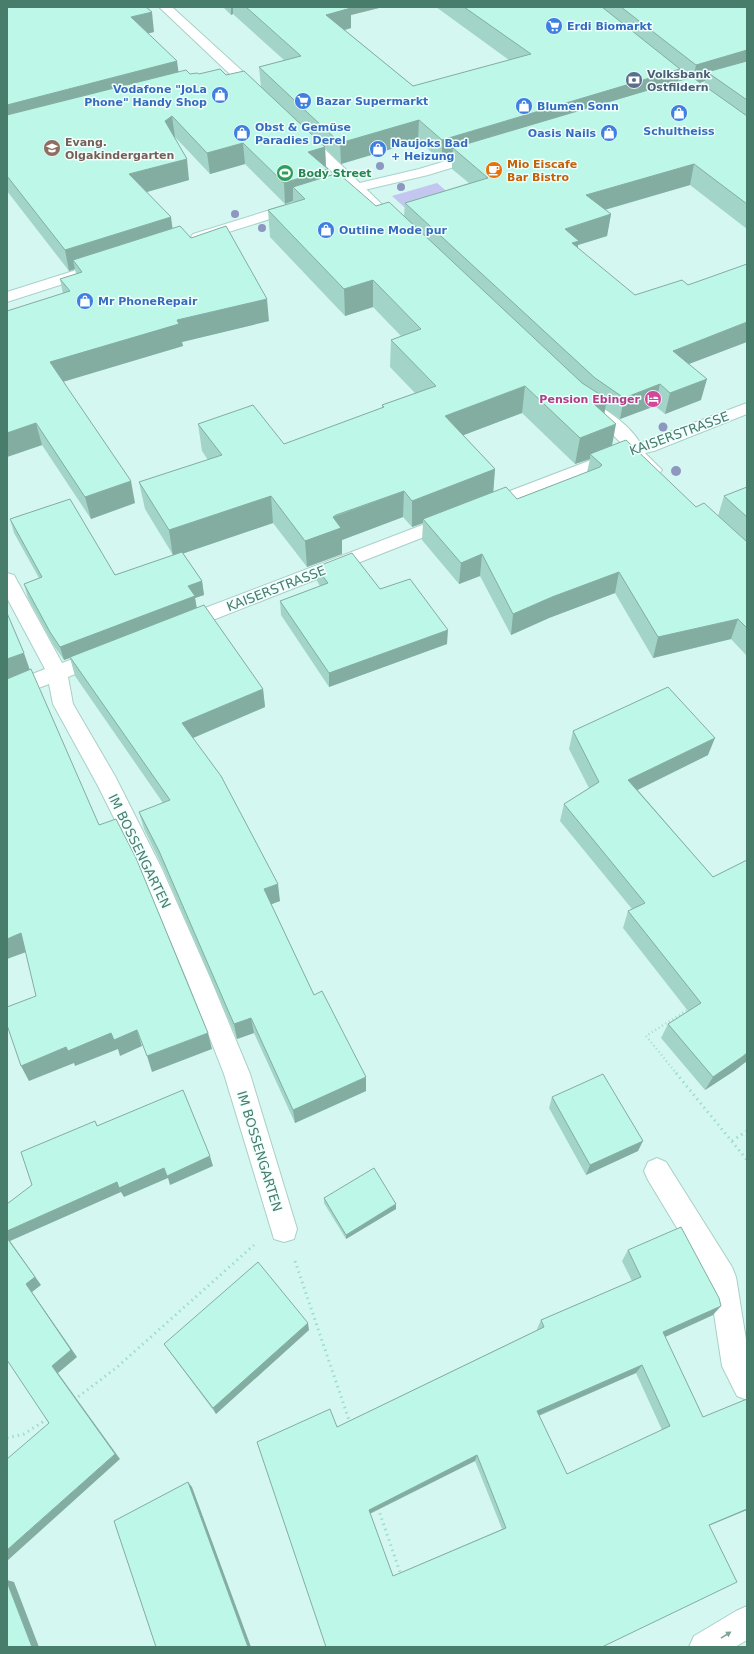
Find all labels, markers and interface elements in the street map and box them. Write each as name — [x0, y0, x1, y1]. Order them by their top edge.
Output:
supermarket icon: Erdi Biomarkt — [544, 16, 564, 36]
place label: Erdi Biomarkt — [567, 20, 652, 33]
place label: Volksbank Ostfildern — [647, 68, 711, 94]
bank icon: Volksbank Ostfildern — [624, 70, 644, 90]
place label: Vodafone "JoLa Phone" Handy Shop — [84, 83, 207, 109]
shop icon: Vodafone "JoLa Phone" Handy Shop — [210, 85, 230, 105]
supermarket icon: Bazar Supermarkt — [293, 91, 313, 111]
place label: Bazar Supermarkt — [316, 95, 428, 108]
shop icon: Blumen Sonn — [514, 96, 534, 116]
place label: Blumen Sonn — [537, 100, 619, 113]
shop icon: Schultheiss — [669, 103, 689, 123]
place label: Obst & Gemüse Paradies Derel — [255, 121, 351, 147]
shop icon: Obst & Gemüse Paradies Derel — [232, 123, 252, 143]
shop icon: Oasis Nails — [599, 123, 619, 143]
place label: Schultheiss — [643, 125, 715, 138]
place label: Oasis Nails — [528, 127, 596, 140]
place label: Evang. Olgakindergarten — [65, 136, 174, 162]
place label: Naujoks Bad + Heizung — [391, 137, 468, 163]
school or university icon: Evang. Olgakindergarten — [42, 138, 62, 158]
shop icon: Naujoks Bad + Heizung — [368, 139, 388, 159]
place label: Mio Eiscafe Bar Bistro — [507, 158, 577, 184]
cafe icon: Mio Eiscafe Bar Bistro — [484, 160, 504, 180]
sports icon: Body Street — [275, 163, 295, 183]
place label: Body Street — [298, 167, 372, 180]
shop icon: Outline Mode pur — [316, 220, 336, 240]
place label: Outline Mode pur — [339, 224, 447, 237]
shop icon: Mr PhoneRepair — [75, 291, 95, 311]
place label: Mr PhoneRepair — [98, 295, 198, 308]
hotel icon: Pension Ebinger — [643, 389, 663, 409]
place label: Pension Ebinger — [539, 393, 641, 406]
street label: KAISERSTRASSE — [627, 408, 731, 458]
street label: KAISERSTRASSE — [225, 563, 328, 614]
street label: IM BOSSENGARTEN — [105, 792, 174, 911]
street label: IM BOSSENGARTEN — [234, 1089, 285, 1213]
one-way arrow — [720, 1631, 732, 1638]

